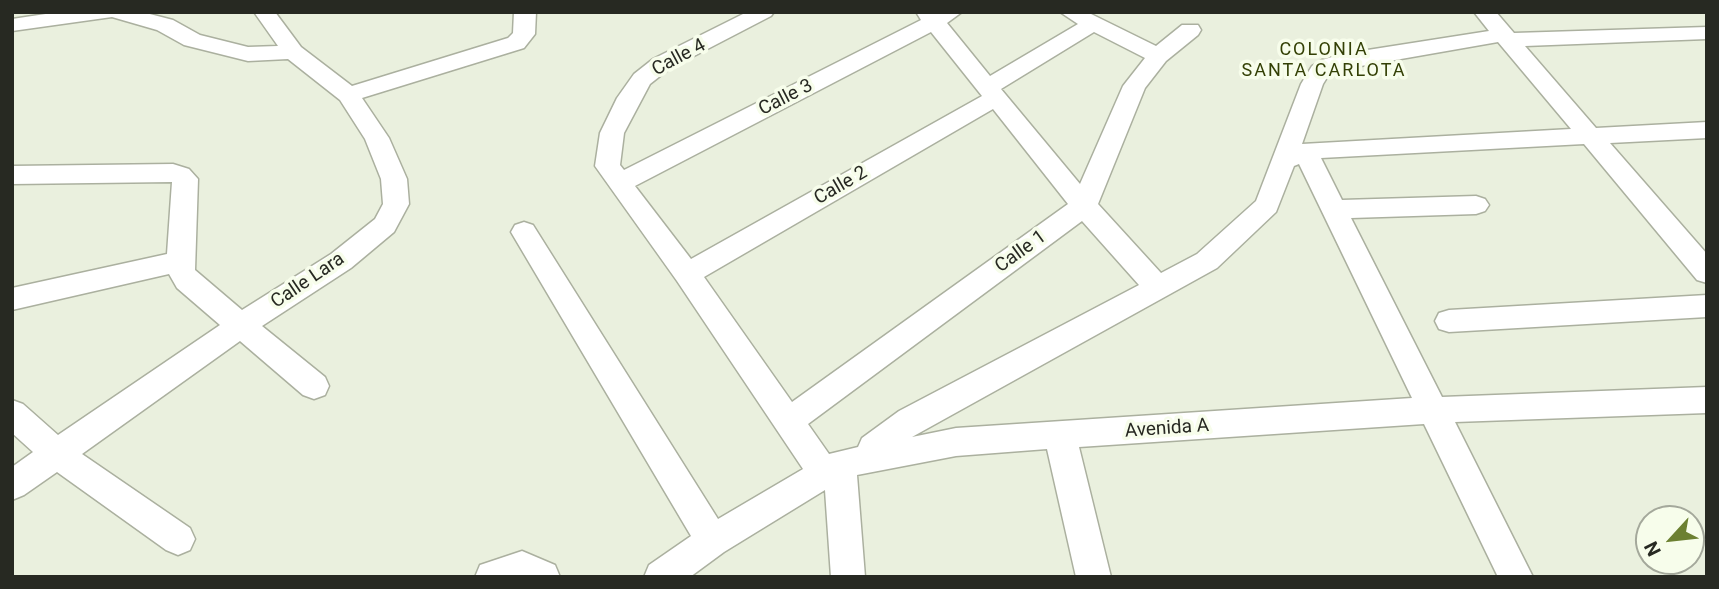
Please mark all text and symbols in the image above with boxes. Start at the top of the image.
street label: Calle 4 [648,34,710,82]
district label: COLONIA SANTA CARLOTA [1243,39,1405,82]
street label: Calle 3 [755,75,817,121]
street label: Calle 2 [810,162,872,210]
street label: Calle 1 [991,226,1051,278]
street label: Calle Lara [267,248,349,314]
street label: Avenida A [1124,415,1210,443]
north arrow [1635,505,1705,575]
text: N [1639,538,1666,560]

